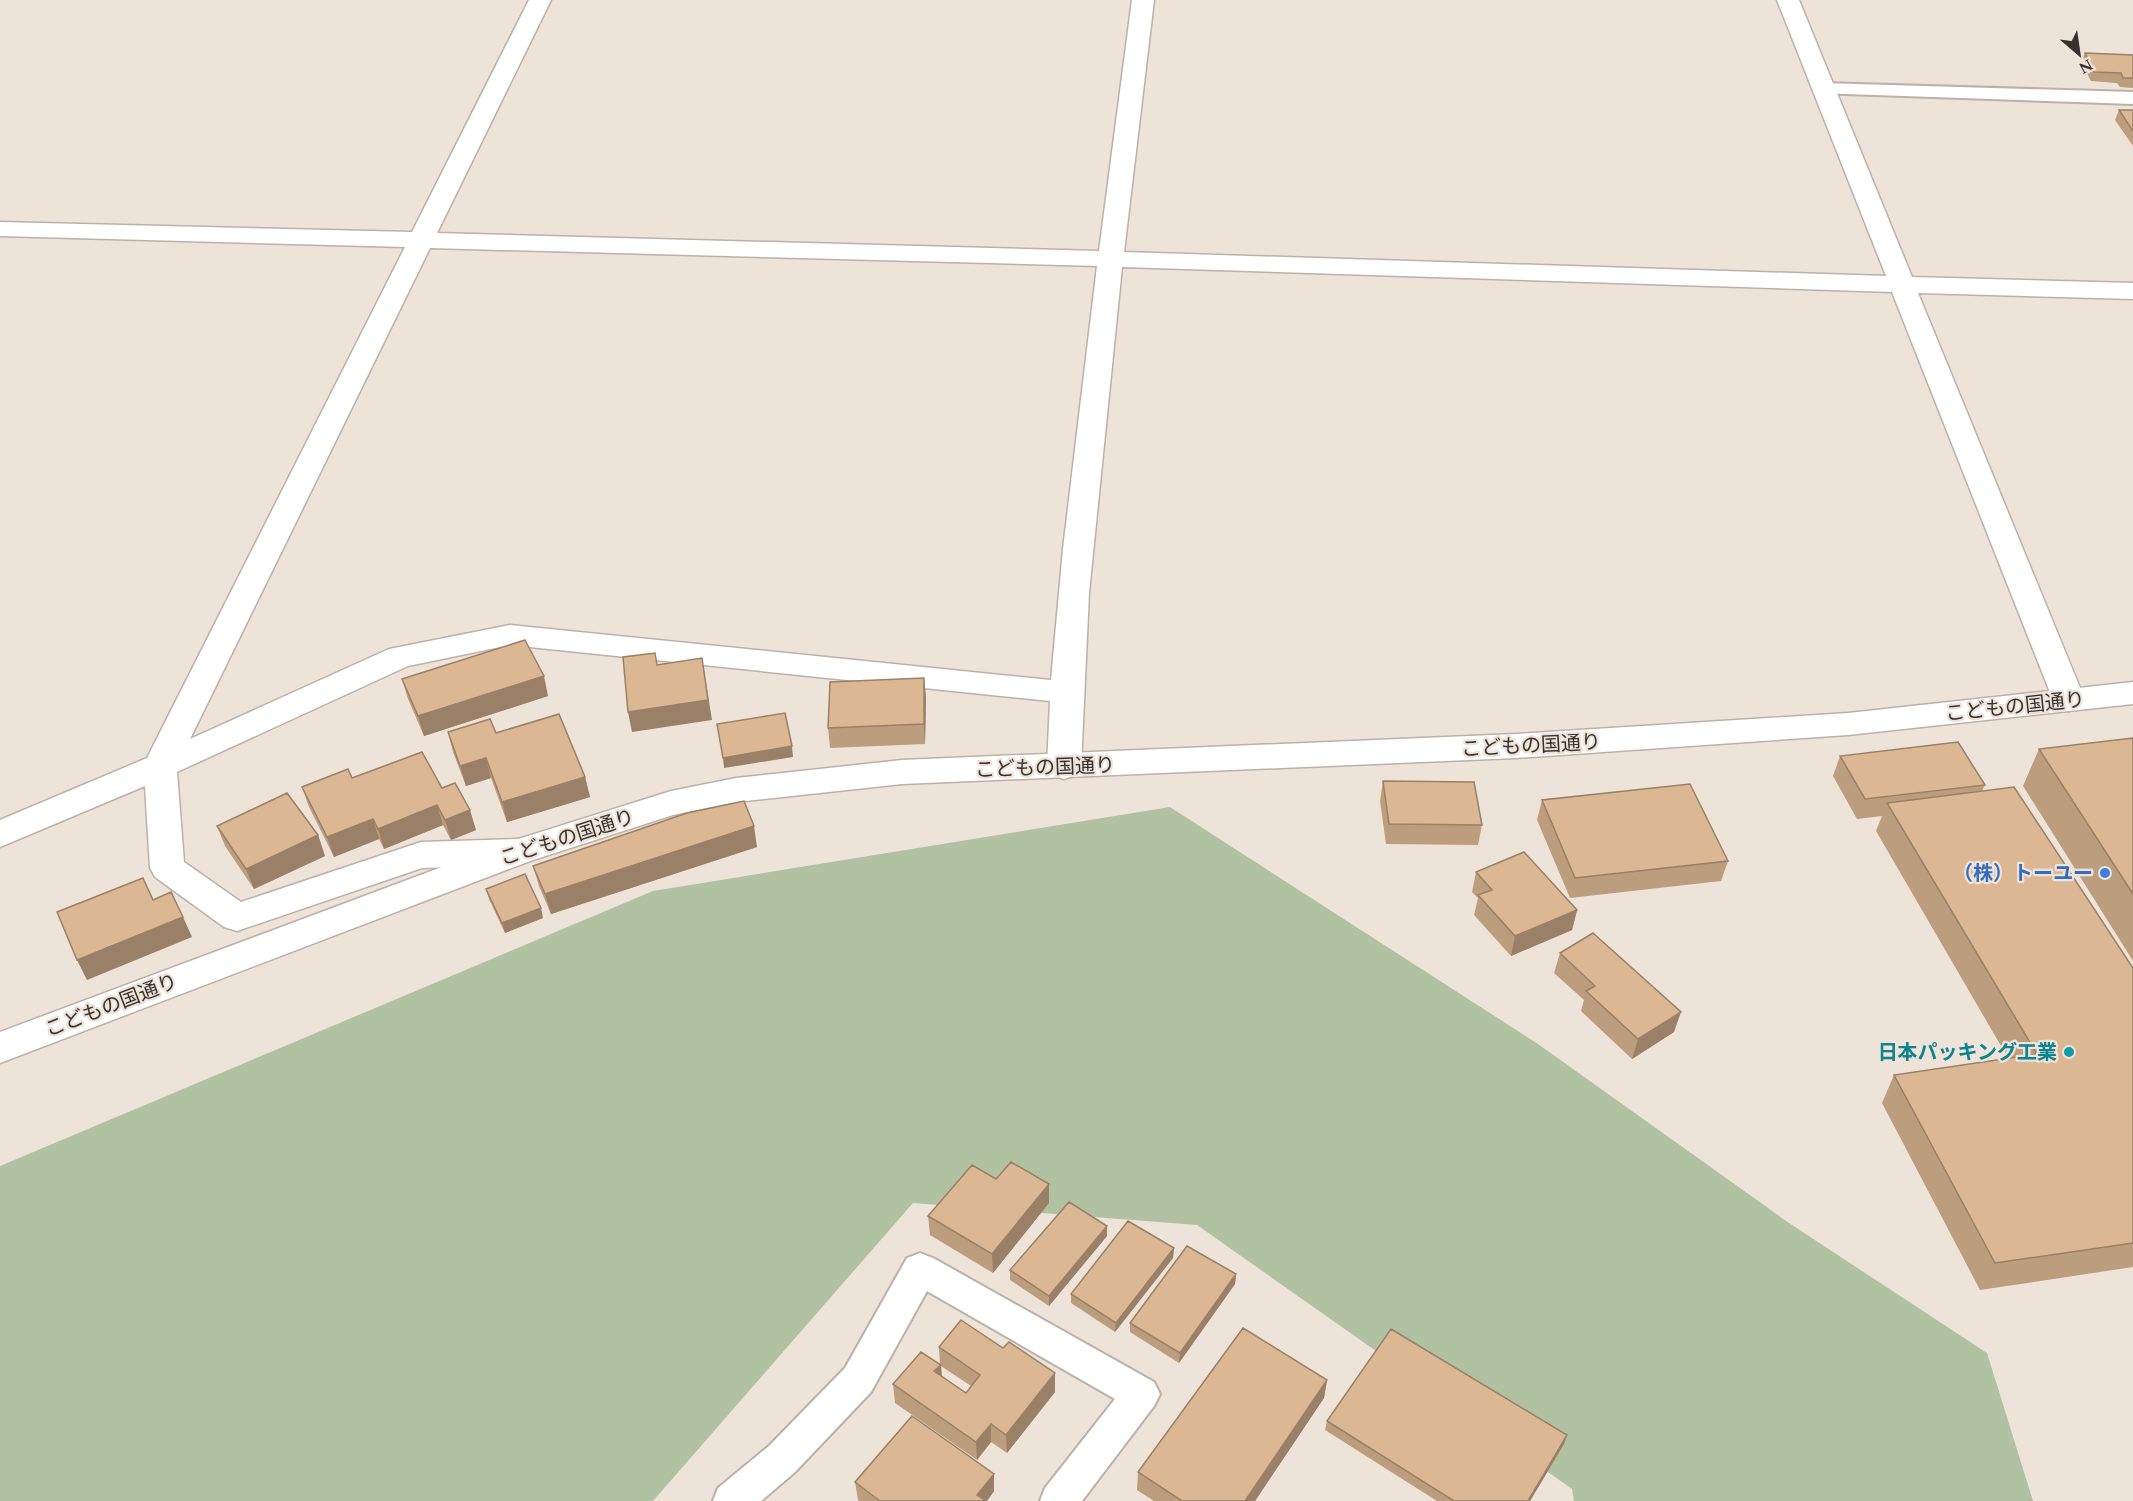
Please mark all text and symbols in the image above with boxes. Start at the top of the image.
north arrow [2049,24,2109,84]
text: N [2074,53,2097,80]
street label: こどもの国通り [1944,685,2086,729]
street label: こどもの国通り [1460,727,1602,765]
street label: こどもの国通り [975,751,1116,785]
street label: こどもの国通り [496,802,639,874]
place label: （株）トーユー [1953,859,2093,889]
marker: （株）トーユー [2098,866,2112,880]
street label: こどもの国通り [41,967,182,1045]
place label: 日本パッキング工業 [1878,1038,2057,1068]
marker: 日本パッキング工業 [2062,1045,2076,1059]

